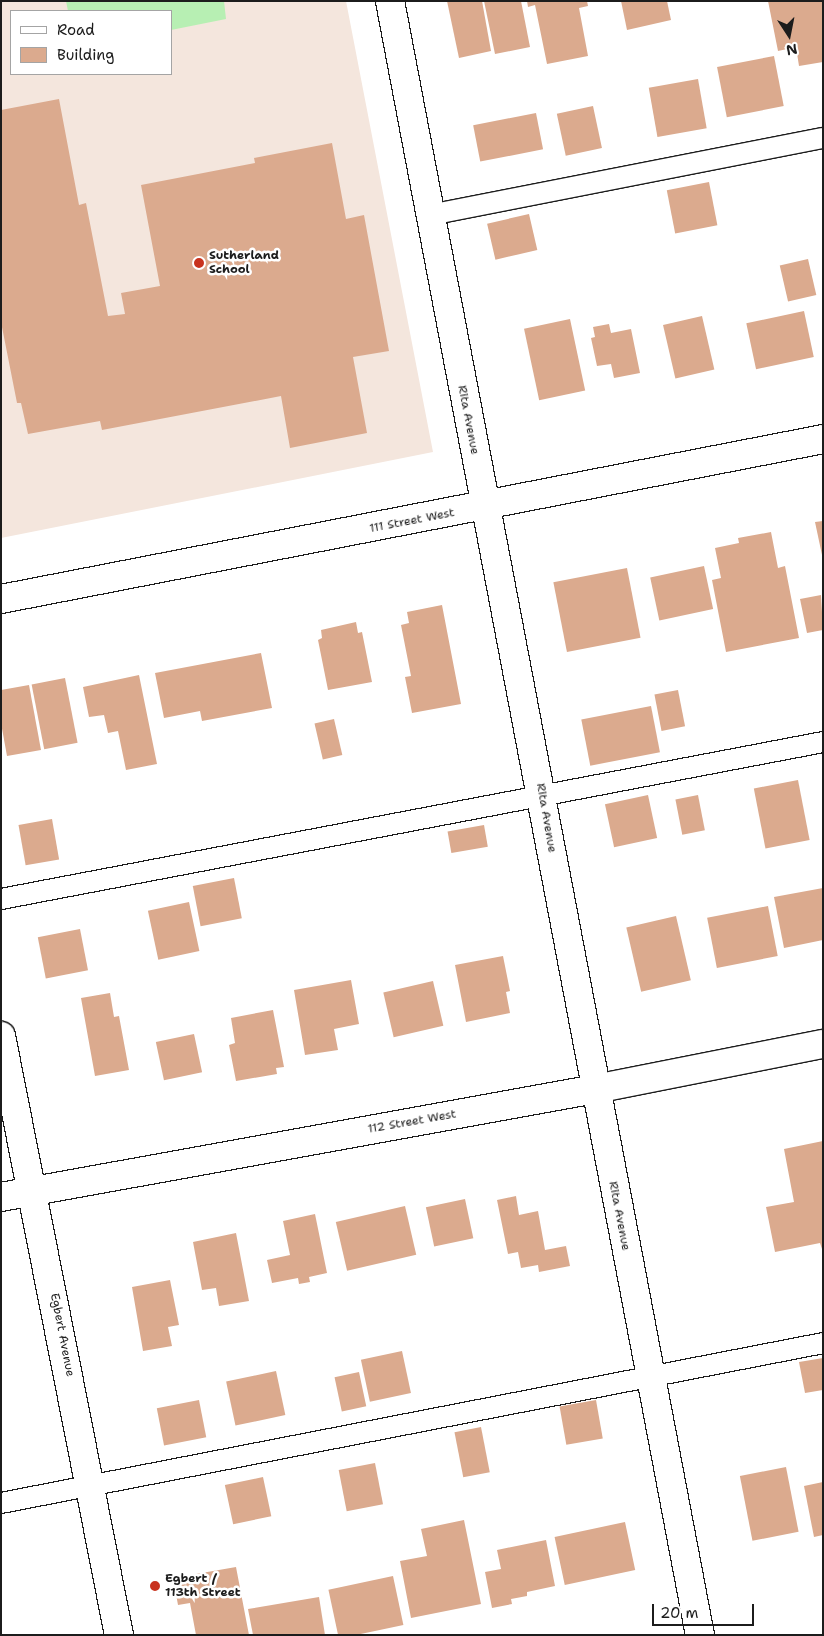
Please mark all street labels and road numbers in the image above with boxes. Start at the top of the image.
street label: Rita Avenue [454,384,482,456]
street label: 111 Street West [368,506,456,536]
street label: Rita Avenue [533,782,559,854]
street label: 112 Street West [367,1107,457,1137]
street label: Rita Avenue [605,1180,633,1252]
street label: Egbert Avenue [47,1292,77,1378]

